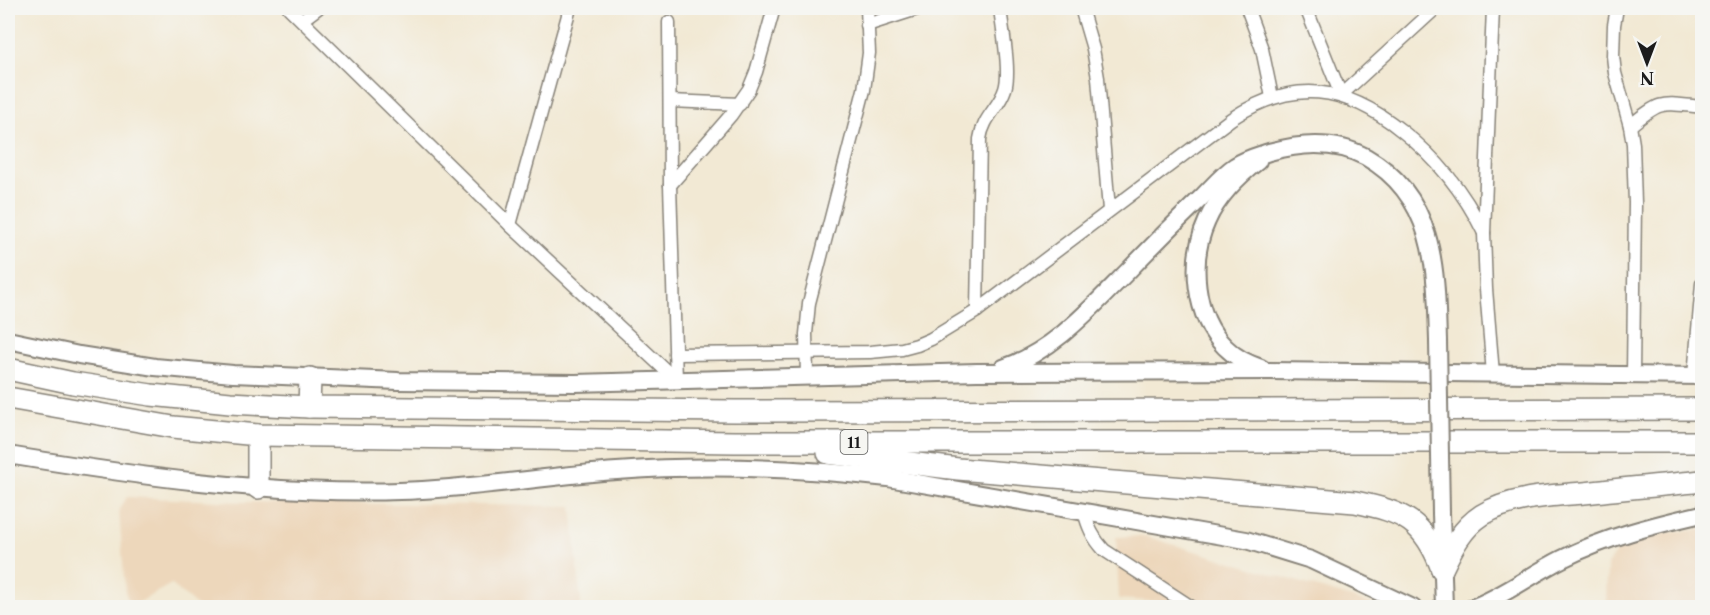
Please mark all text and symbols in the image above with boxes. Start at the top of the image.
north arrow [1617,33,1677,93]
text: N [1640,68,1654,88]
road number: 11 [840,430,868,454]

